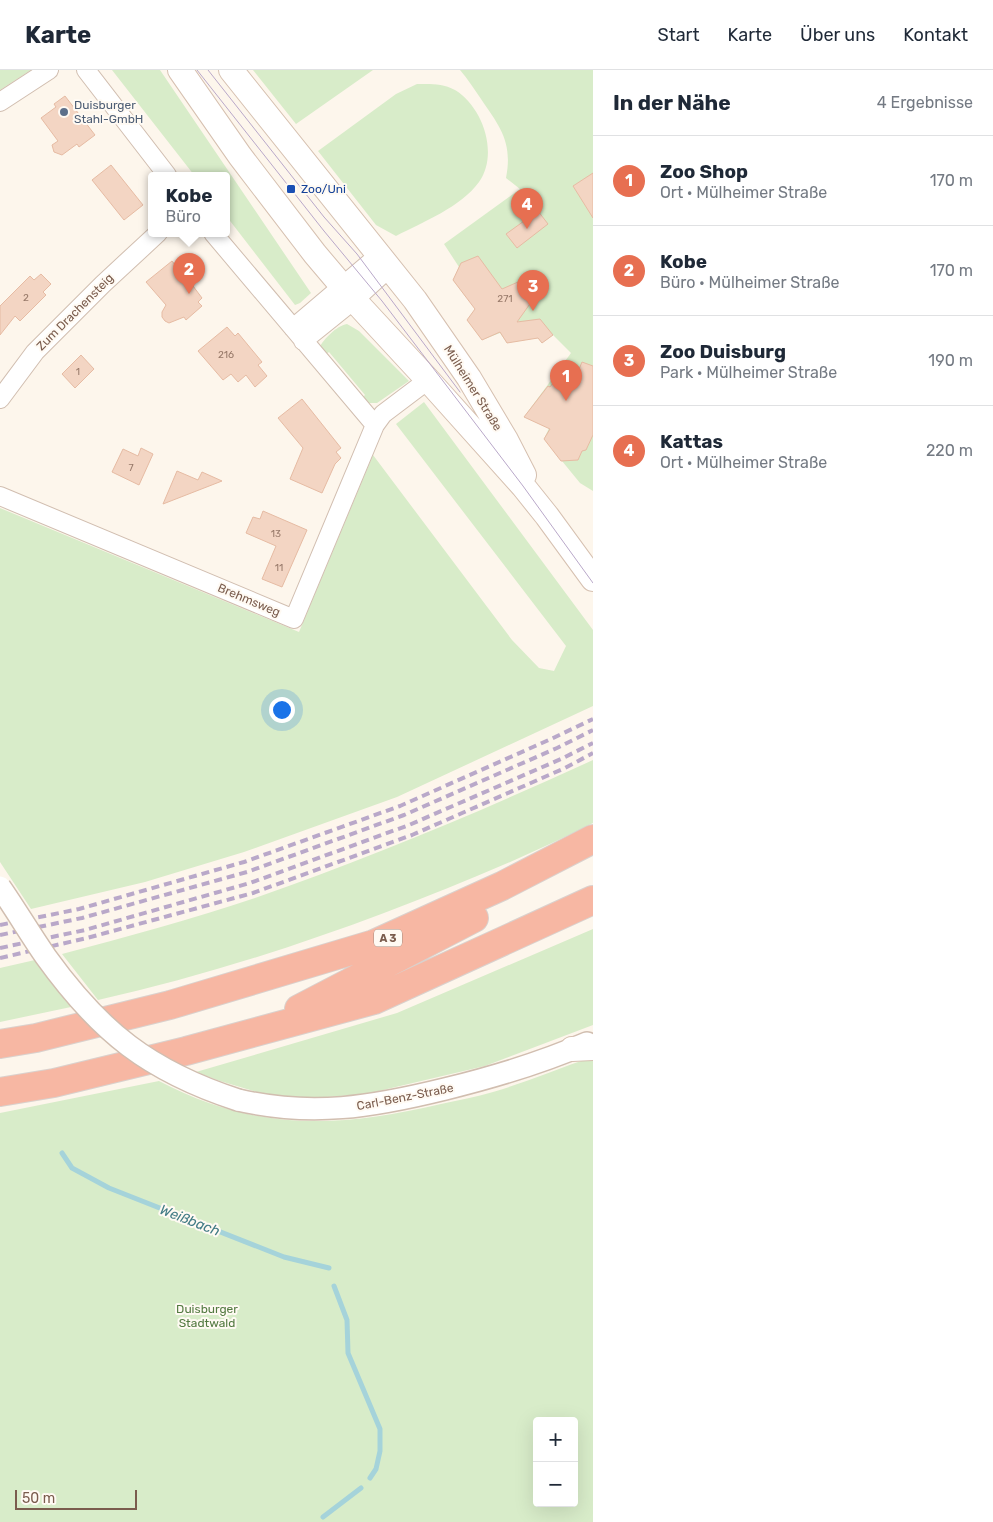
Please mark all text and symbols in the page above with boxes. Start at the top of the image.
text: Karte [25,21,91,49]
text: Start [657,24,700,46]
text: Karte [728,24,772,46]
text: Über uns [800,24,875,46]
text: Kontakt [903,24,968,46]
text: In der Nähe [613,90,731,115]
text: 4 Ergebnisse [877,93,973,112]
place label: Duisburger Stahl-GmbH [74,98,143,126]
marker: Duisburger Stahl-GmbH [58,106,70,118]
text: Zoo Shop [660,160,748,183]
text: 1 [625,171,633,190]
text: 170 m [930,171,973,190]
popup [148,172,230,237]
place label: Zoo/Uni [301,182,346,196]
marker: Zoo/Uni [285,183,297,195]
text: Ort · Mülheimer Straße [660,183,827,202]
text: Kobe [166,184,212,207]
pin: 4 [511,188,543,229]
text: Büro [166,207,201,226]
text: Kobe [660,250,707,273]
pin: 2 [173,253,205,294]
text: 2 [624,261,634,280]
text: 170 m [930,261,973,280]
pin: 3 [517,270,549,311]
street label: Zum Drachensteig [34,271,116,353]
text: Büro · Mülheimer Straße [660,273,840,292]
house number: 2 [23,292,29,304]
house number: 271 [497,293,513,305]
text: Zoo Duisburg [660,340,786,363]
street label: Mülheimer Straße [441,343,505,434]
house number: 216 [218,349,234,361]
text: 3 [624,351,634,370]
text: 190 m [928,351,973,370]
pin: 1 [550,360,582,401]
text: Park · Mülheimer Straße [660,363,837,382]
house number: 1 [76,366,80,378]
text: Kattas [660,430,723,453]
text: 4 [624,441,634,460]
text: 220 m [926,441,973,460]
text: Ort · Mülheimer Straße [660,453,827,472]
house number: 7 [128,462,134,474]
house number: 13 [271,528,281,540]
house number: 11 [275,562,283,574]
street label: Brehmsweg [216,581,282,619]
your location [269,697,295,723]
road number: A 3 [374,930,402,946]
street label: Carl-Benz-Straße [355,1081,455,1113]
water label: Weißbach [157,1201,222,1240]
park label: Duisburger Stadtwald [176,1302,238,1330]
map controls [533,1417,578,1507]
button: + [533,1417,578,1462]
button: − [533,1462,578,1507]
scale bar [15,1487,138,1510]
text: 50 m [22,1490,55,1507]

